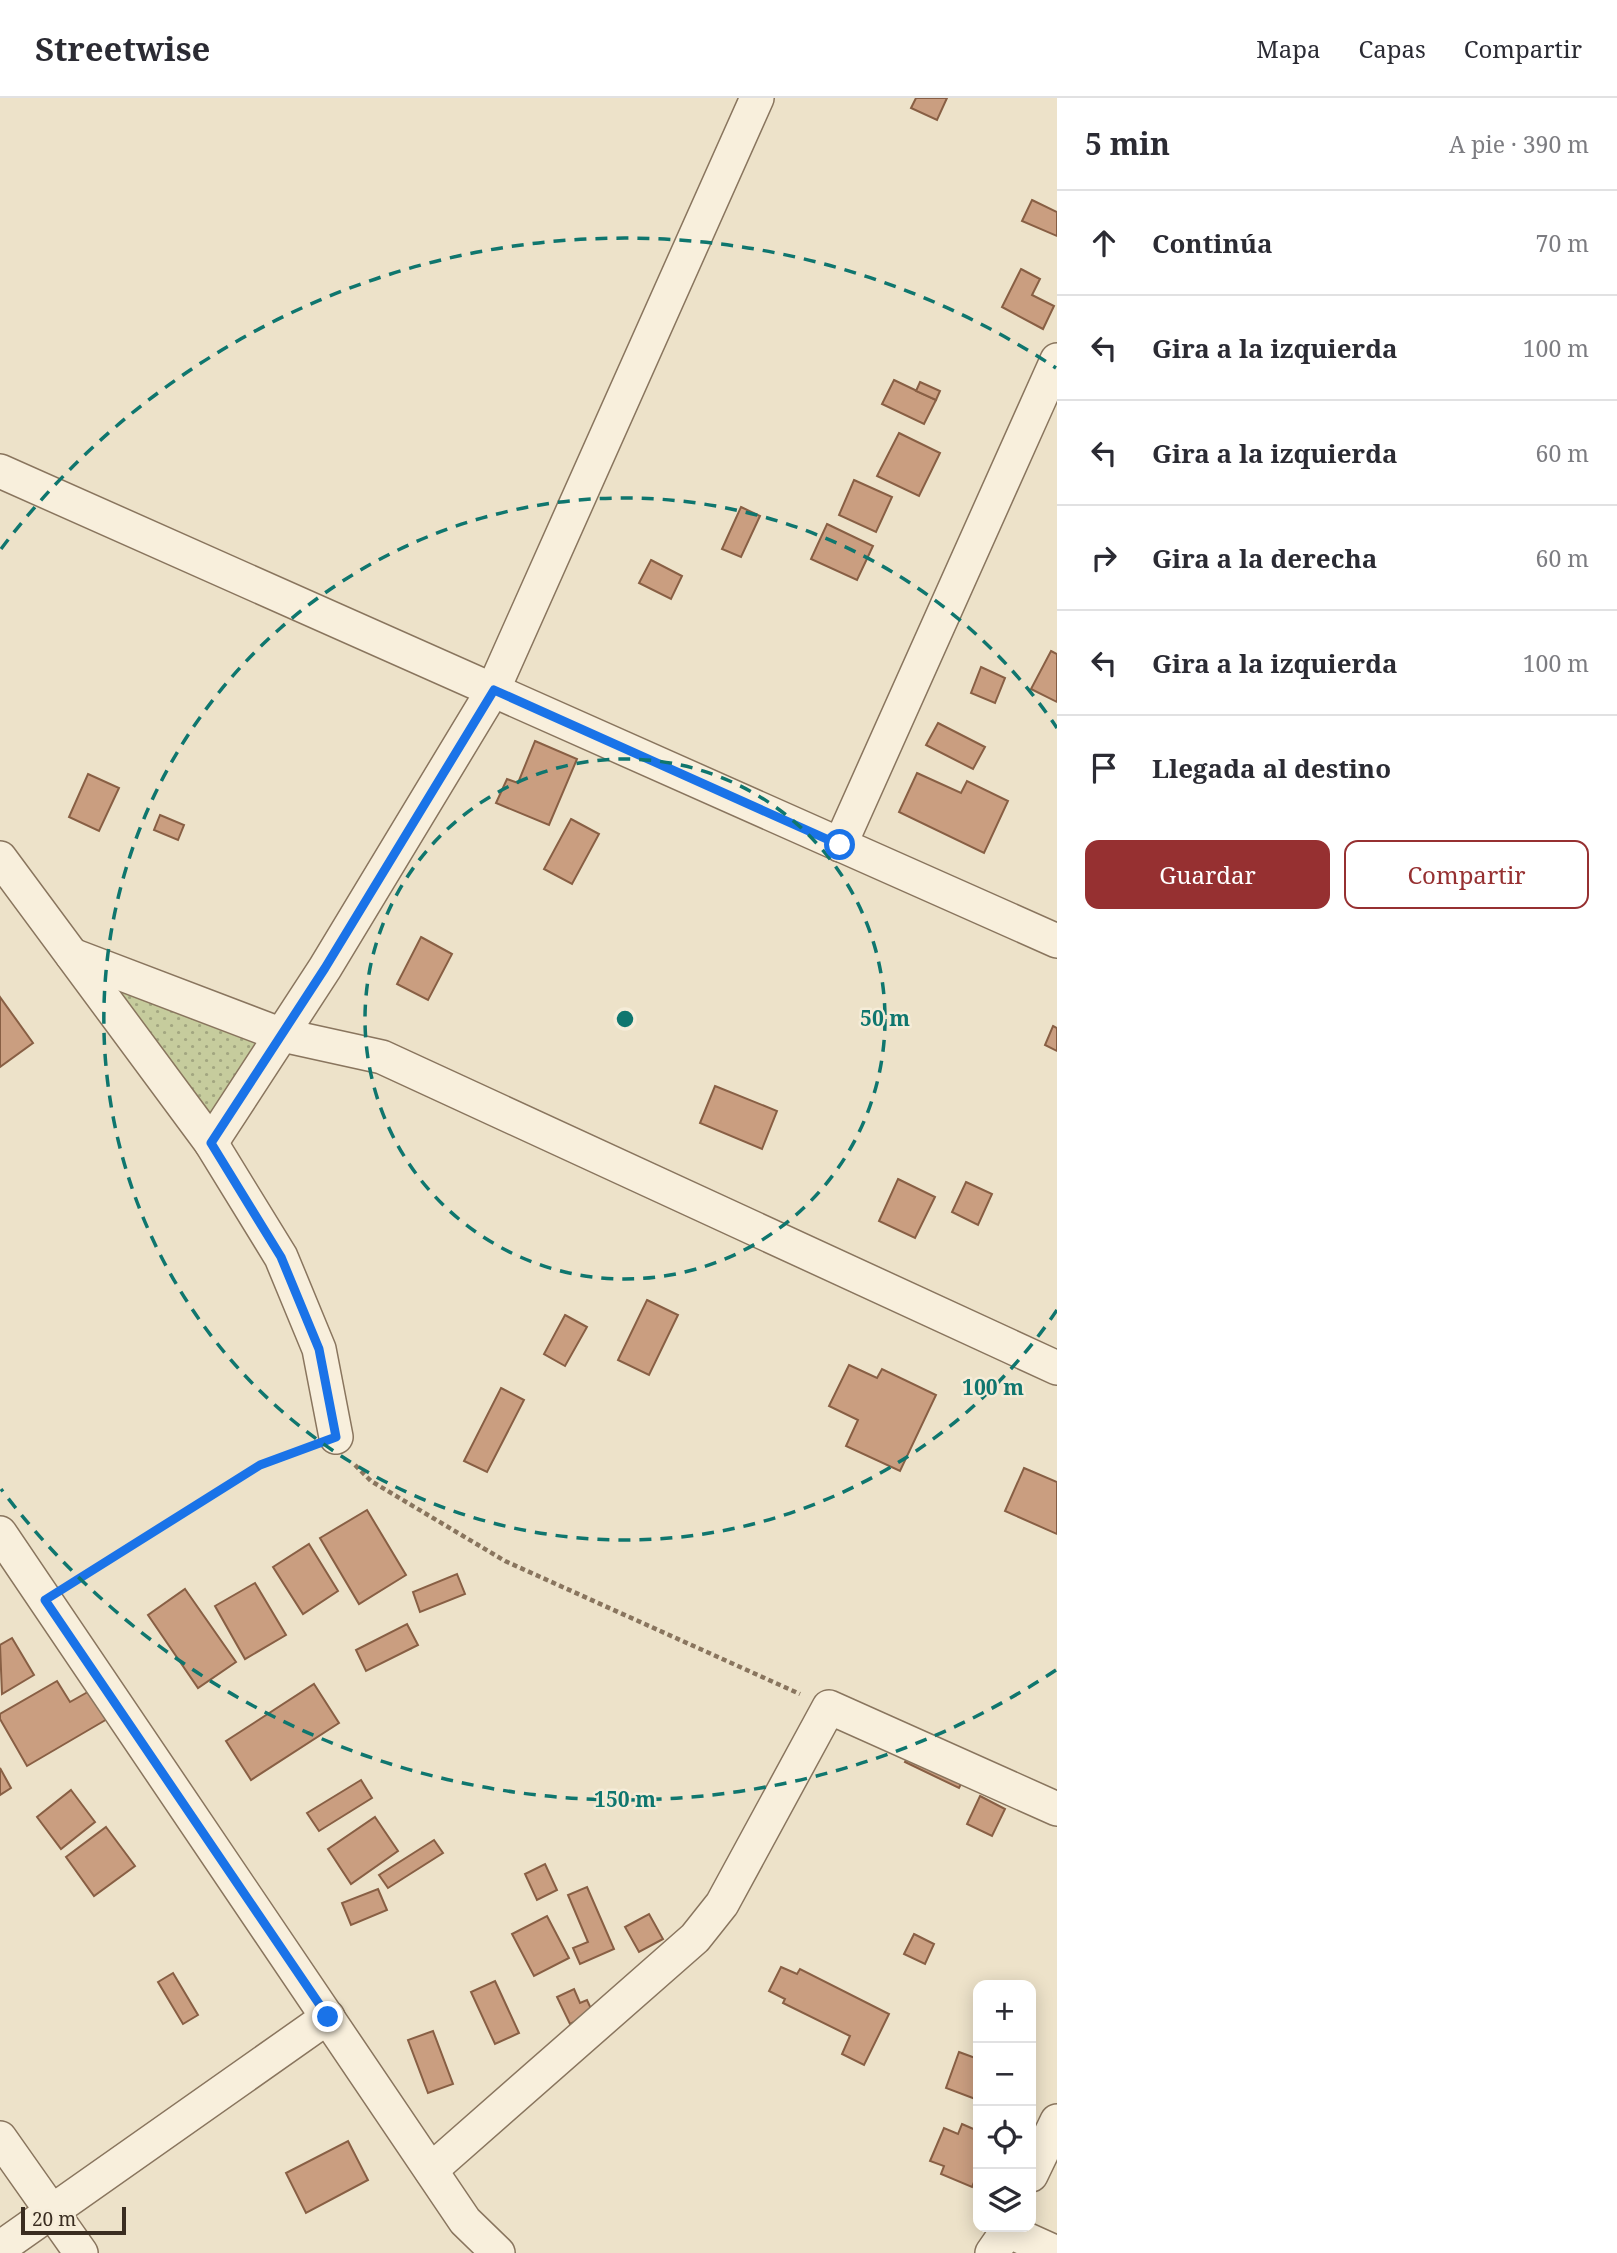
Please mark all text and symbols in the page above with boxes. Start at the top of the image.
text: Streetwise [35,26,210,71]
text: Mapa [1256,32,1320,65]
text: Capas [1358,32,1426,65]
text: Compartir [1464,32,1582,65]
text: 5 min [1085,123,1170,164]
text: A pie · 390 m [1449,128,1589,160]
icon: ahead [1085,224,1123,262]
text: Continúa [1152,225,1273,261]
text: 70 m [1536,227,1589,259]
icon: left [1085,329,1123,367]
text: Gira a la izquierda [1152,330,1398,366]
text: 100 m [1523,332,1589,364]
icon: left [1085,434,1123,472]
text: Gira a la izquierda [1152,435,1398,471]
text: 60 m [1536,437,1589,469]
icon: right [1085,539,1123,577]
text: Gira a la derecha [1152,540,1377,576]
text: 60 m [1536,542,1589,574]
icon: left [1085,644,1123,682]
text: Gira a la izquierda [1152,645,1398,681]
text: 100 m [1523,647,1589,679]
icon: arrive [1085,749,1123,787]
text: Llegada al destino [1152,750,1391,786]
route start [824,829,855,860]
button: Guardar [1085,840,1330,909]
button: Compartir [1344,840,1589,909]
text: 50 m [860,1004,910,1032]
centre of rings [613,1007,637,1031]
text: 100 m [962,1373,1024,1401]
text: 150 m [594,1785,656,1813]
map controls [973,1980,1036,2232]
button: + [973,1980,1036,2043]
route end [312,2001,343,2032]
button: − [973,2043,1036,2106]
button: locate [973,2106,1036,2169]
button: layers [973,2169,1036,2232]
scale bar [21,2204,126,2236]
text: 20 m [32,2206,76,2232]

